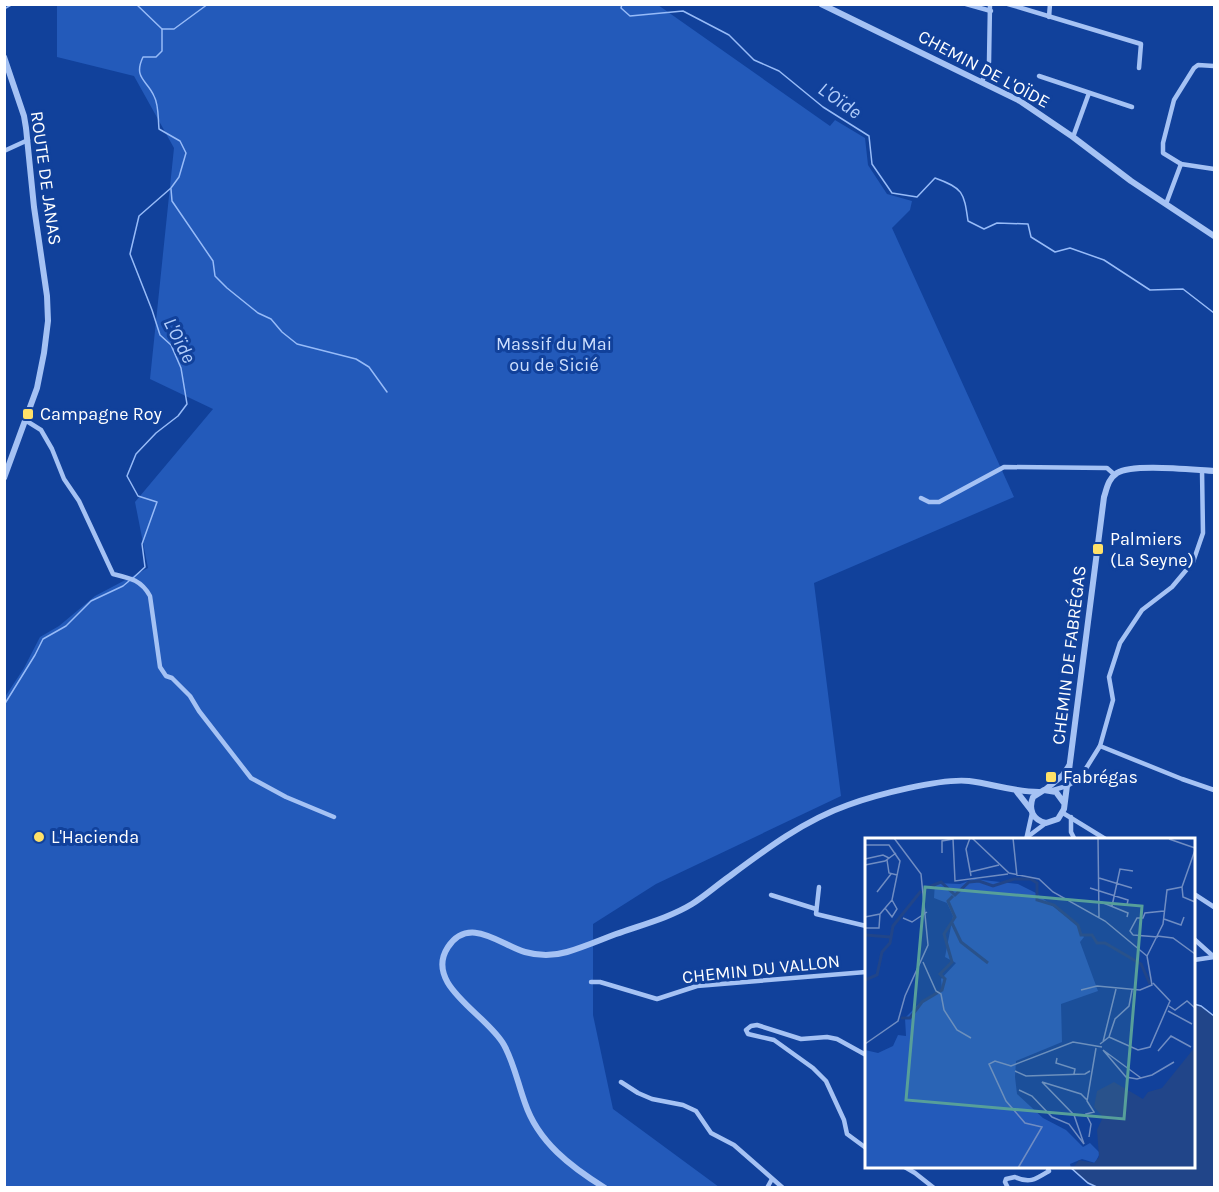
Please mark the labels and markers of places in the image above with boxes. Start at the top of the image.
place label: Campagne Roy [40,403,163,425]
marker: Campagne Roy [21,407,35,421]
place label: Palmiers (La Seyne) [1110,528,1194,571]
marker: Palmiers (La Seyne) [1091,542,1105,556]
place label: Fabrégas [1063,766,1138,788]
marker: Fabrégas [1044,770,1058,784]
place label: L'Hacienda [51,826,139,848]
marker: L'Hacienda [32,830,46,844]

